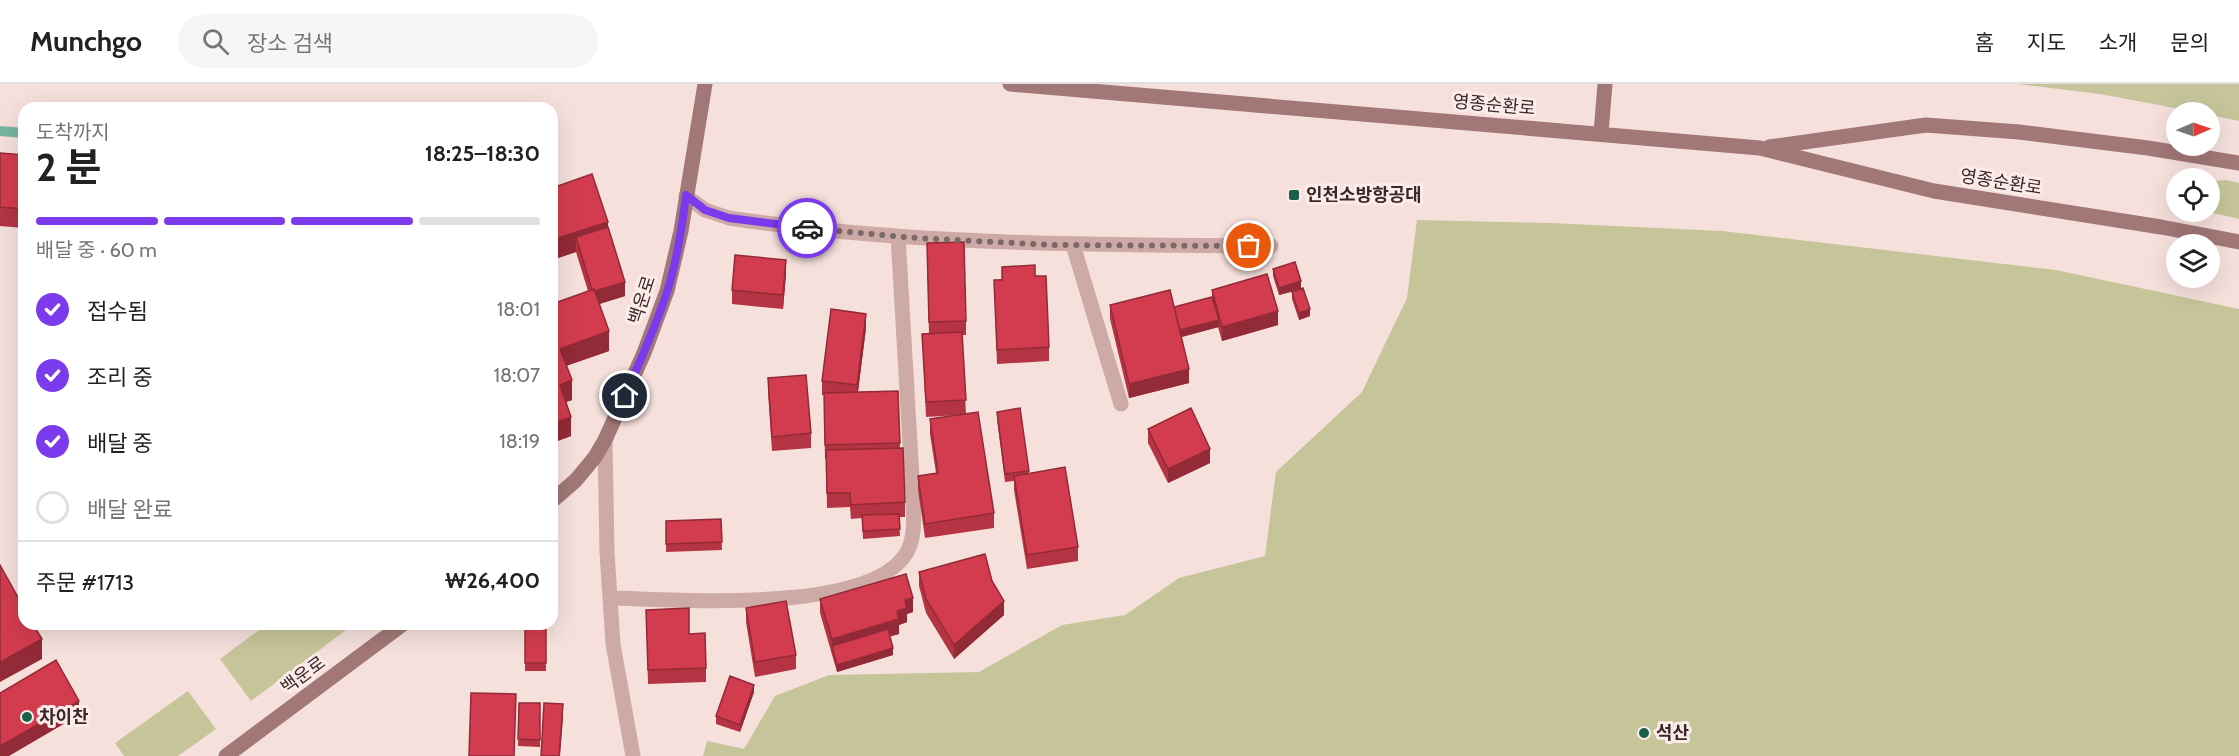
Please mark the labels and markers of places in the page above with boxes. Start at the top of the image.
place label: 인천소방항공대 [1306,184,1422,206]
marker: 인천소방항공대 [1287,188,1301,202]
pin [1223,220,1274,271]
pin [599,370,650,421]
place label: 차이찬 [39,706,89,728]
marker: 차이찬 [20,710,34,724]
place label: 석산 [1656,722,1690,744]
marker: 석산 [1637,726,1651,740]

